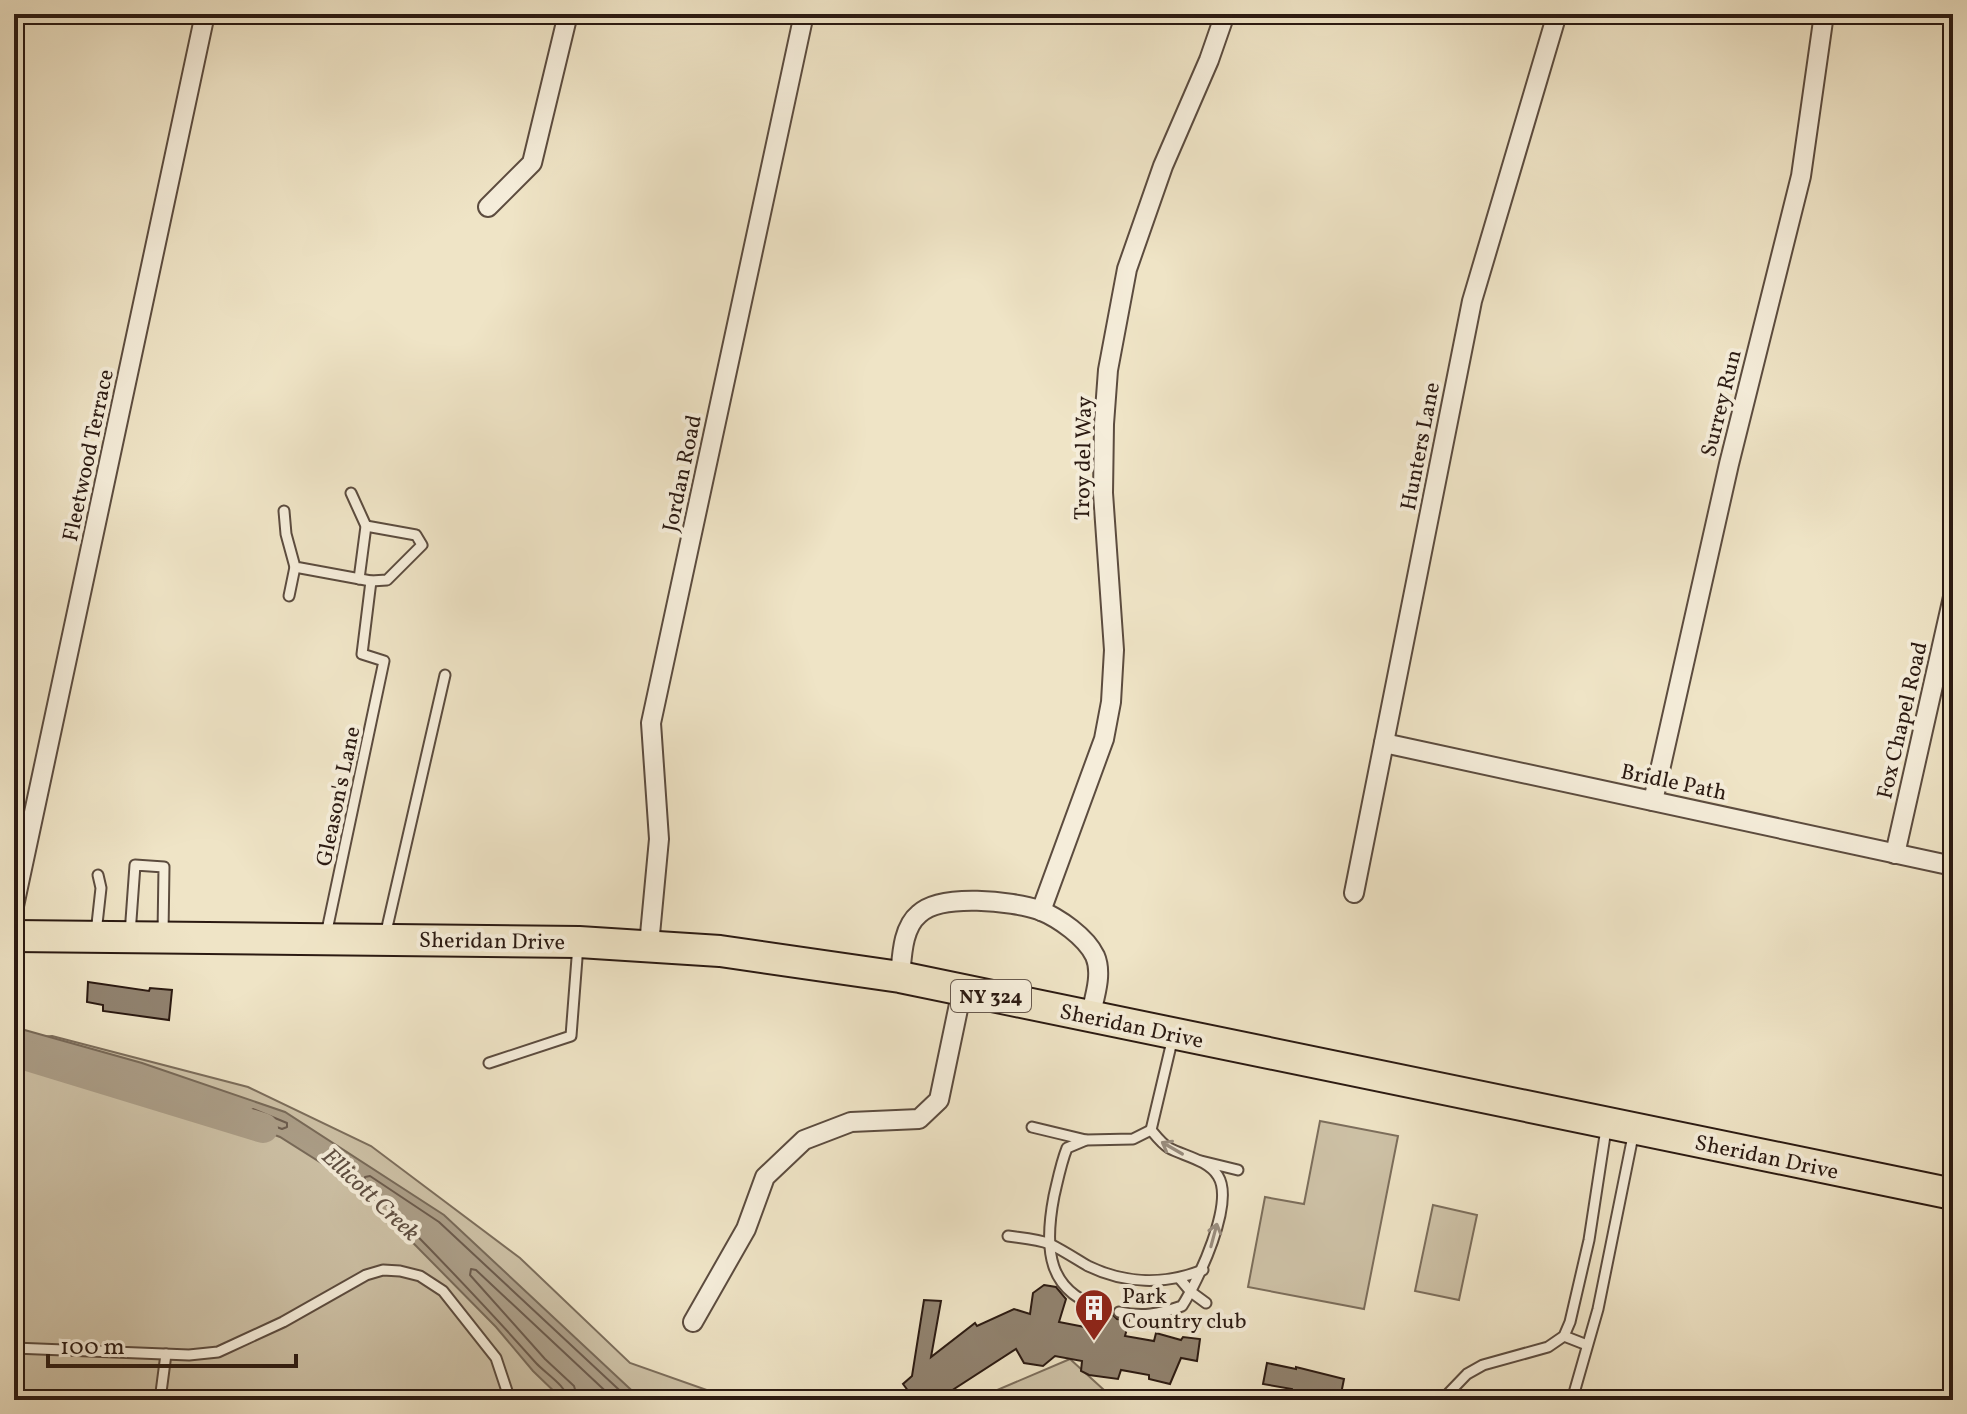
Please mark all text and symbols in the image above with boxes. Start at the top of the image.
street label: Surrey Run [1694,347,1751,460]
street label: Fleetwood Terrace [56,367,123,544]
street label: Hunters Lane [1394,380,1449,513]
street label: Troy del Way [1068,396,1101,520]
street label: Jordan Road [656,412,711,535]
street label: Fox Chapel Road [1870,639,1937,802]
street label: Gleason's Lane [309,724,369,869]
street label: Bridle Path [1618,757,1729,810]
street label: Sheridan Drive [419,926,565,959]
road number: NY 324 [951,980,1031,1012]
street label: Sheridan Drive [1057,997,1206,1058]
street label: Sheridan Drive [1692,1128,1841,1189]
one-way arrow [1161,1139,1184,1155]
water label: Ellicott Creek [313,1141,426,1250]
one-way arrow [1207,1223,1222,1248]
place label: Park Country club [1122,1282,1247,1338]
building icon: Park Country club [1073,1287,1115,1342]
scale bar [48,1318,296,1368]
text: 100 m [60,1331,125,1365]

